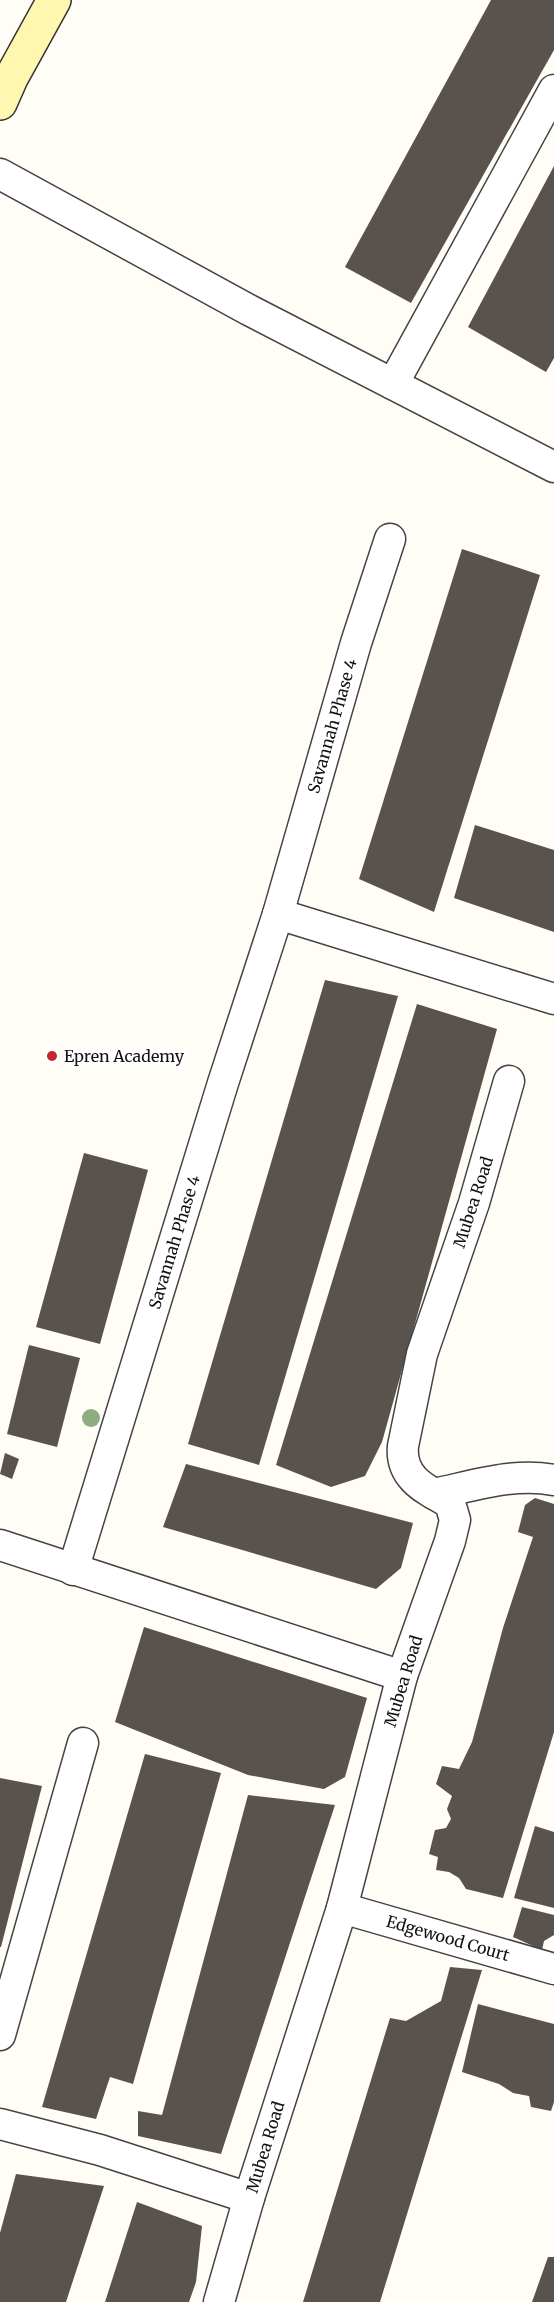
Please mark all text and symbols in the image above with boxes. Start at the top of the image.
street label: Savannah Phase 4 [303,656,361,796]
place label: Epren Academy [64,1046,185,1066]
marker: Epren Academy [45,1049,59,1063]
street label: Mubea Road [449,1154,497,1250]
street label: Savannah Phase 4 [144,1172,204,1311]
street label: Mubea Road [380,1632,427,1729]
street label: Edgewood Court [384,1911,513,1965]
street label: Mubea Road [242,2098,289,2195]

